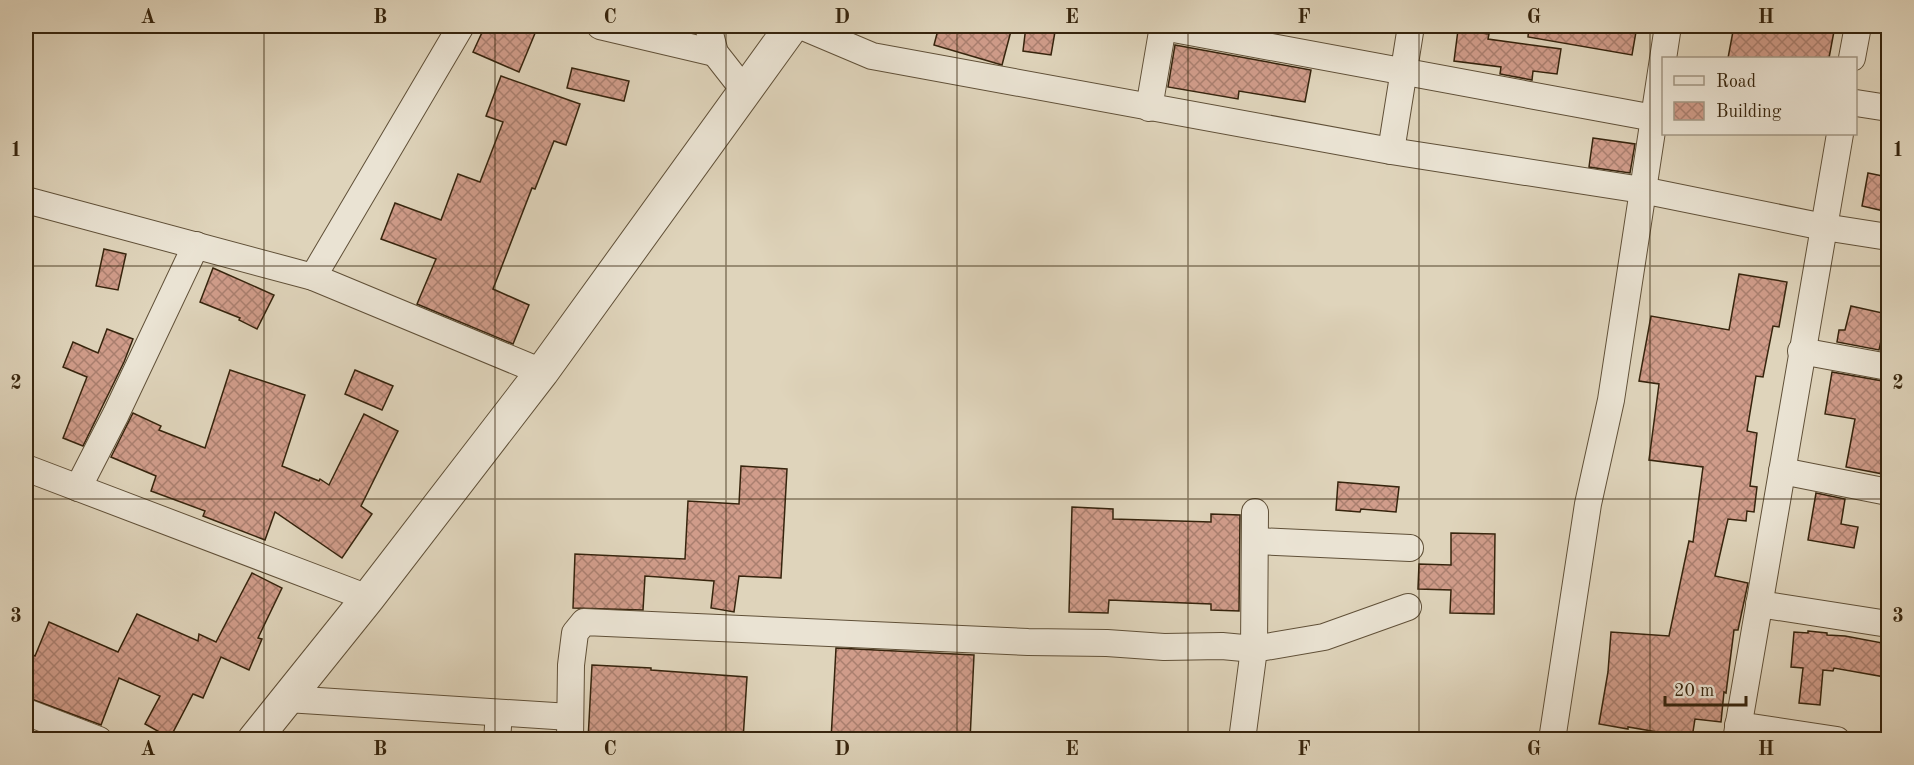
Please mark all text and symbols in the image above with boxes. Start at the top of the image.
text: A [140,8,156,28]
text: B [373,8,387,28]
text: C [603,8,617,28]
text: D [834,8,850,28]
text: E [1065,8,1079,28]
text: F [1297,8,1311,28]
text: G [1527,8,1541,28]
text: H [1758,8,1774,28]
legend [1662,57,1857,135]
text: Road [1716,73,1756,91]
text: Building [1716,103,1782,121]
text: 1 [10,141,22,161]
text: 1 [1892,141,1904,161]
text: 2 [10,374,22,394]
text: 2 [1892,374,1904,394]
text: 3 [10,607,22,627]
text: 3 [1892,607,1904,627]
scale bar [1665,669,1746,707]
text: 20 m [1674,682,1714,700]
text: A [140,740,156,760]
text: B [373,740,387,760]
text: C [603,740,617,760]
text: D [834,740,850,760]
text: E [1065,740,1079,760]
text: F [1297,740,1311,760]
text: G [1527,740,1541,760]
text: H [1758,740,1774,760]

